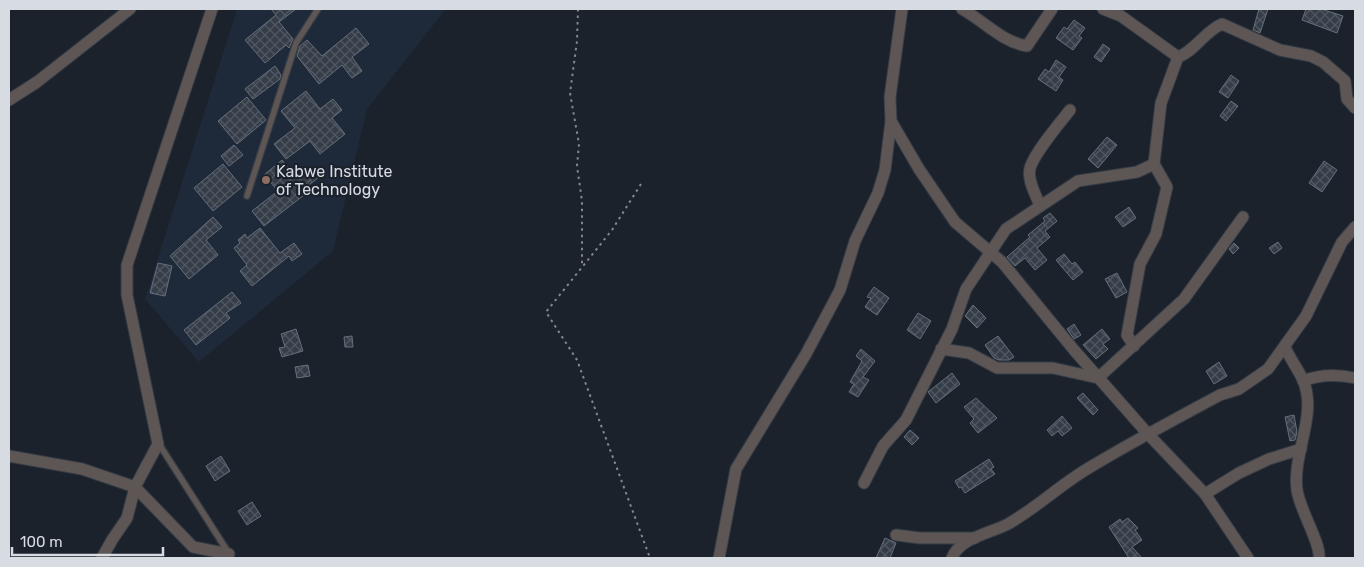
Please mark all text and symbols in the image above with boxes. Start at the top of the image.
place label: Kabwe Institute of Technology [276,162,393,199]
marker: Kabwe Institute of Technology [260,174,272,186]
scale bar [12,524,164,556]
text: 100 m [20,533,62,551]

